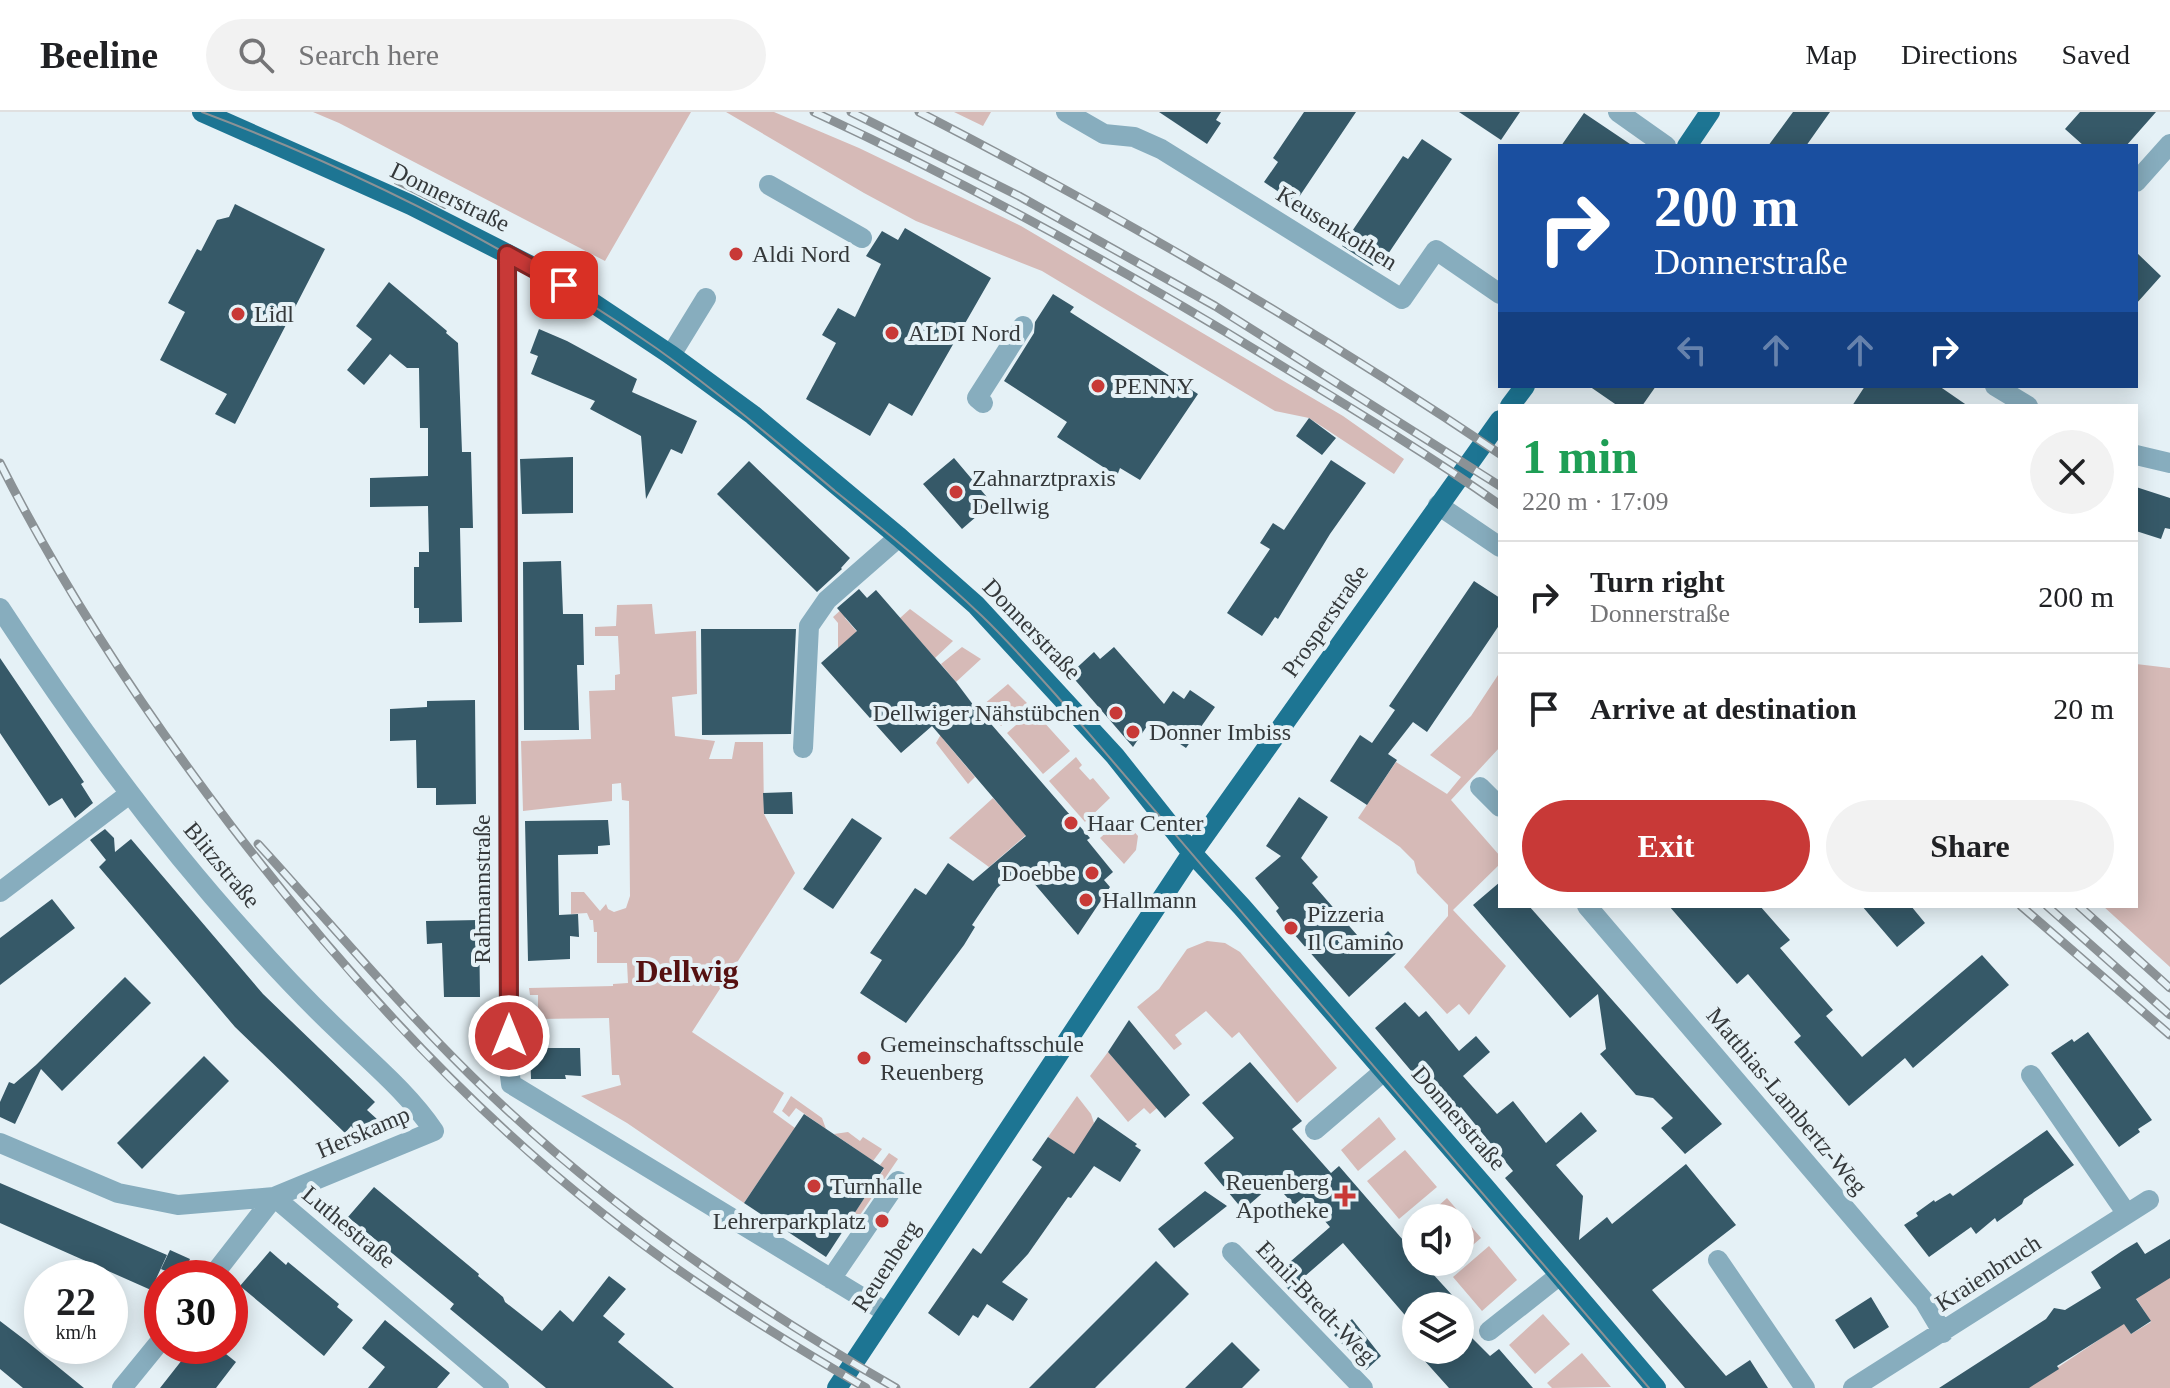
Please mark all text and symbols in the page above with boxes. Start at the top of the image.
search box [206,19,766,91]
icon: search [234,33,278,77]
text: Beeline [40,34,158,76]
text: Search here [298,38,439,71]
text: Map [1806,39,1857,70]
text: Directions [1901,39,2018,70]
text: Saved [2062,39,2130,70]
street label: Donnerstraße [386,157,514,237]
icon: right [1522,176,1626,280]
text: 200 m [1654,176,1799,238]
street label: Keusenkothen [1272,181,1402,275]
place label: Aldi Nord [752,241,850,267]
text: Donnerstraße [1654,242,1848,282]
marker: Aldi Nord [727,245,745,263]
pin [530,251,598,319]
icon: arrive [542,263,586,307]
place label: Lidl [254,301,294,327]
marker: Lidl [229,305,247,323]
place label: ALDI Nord [908,320,1021,346]
marker: ALDI Nord [883,324,901,342]
icon: left [1670,328,1714,372]
icon: ahead [1754,328,1798,372]
icon: ahead [1838,328,1882,372]
icon: right [1922,328,1966,372]
place label: PENNY [1114,373,1194,399]
marker: PENNY [1089,377,1107,395]
text: 1 min [1522,430,1638,483]
button: close [2030,430,2114,514]
place label: Zahnarztpraxis Dellwig [972,465,1116,519]
marker: Zahnarztpraxis Dellwig [947,483,965,501]
text: 220 m · 17:09 [1522,487,1669,516]
street label: Prosperstraße [1277,560,1373,682]
text: Turn right [1590,565,1725,598]
street label: Donnerstraße [978,573,1086,685]
icon: right [1522,575,1566,619]
text: 200 m [2038,580,2114,613]
text: Donnerstraße [1590,599,1730,628]
icon: arrive [1522,687,1566,731]
text: Arrive at destination [1590,692,1857,725]
text: 20 m [2053,692,2114,725]
place label: Dellwiger Nähstübchen [873,700,1100,726]
marker: Dellwiger Nähstübchen [1107,704,1125,722]
place label: Donner Imbiss [1149,719,1291,745]
marker: Donner Imbiss [1124,723,1142,741]
button: Exit [1522,800,1810,892]
button: Share [1826,800,2114,892]
place label: Haar Center [1087,810,1204,836]
street label: Rahmannstraße [469,814,495,964]
marker: Haar Center [1062,814,1080,832]
street label: Blitzstraße [179,817,265,913]
place label: Doebbe [1001,860,1076,886]
marker: Doebbe [1083,864,1101,882]
place label: Hallmann [1102,887,1197,913]
marker: Hallmann [1077,891,1095,909]
place label: Pizzeria Il Camino [1307,901,1404,955]
marker: Pizzeria Il Camino [1282,919,1300,937]
district label: Dellwig [635,953,739,989]
position arrow [467,994,551,1078]
street label: Matthias-Lambertz-Weg [1701,1003,1873,1199]
place label: Gemeinschaftsschule Reuenberg [880,1031,1084,1085]
marker: Gemeinschaftsschule Reuenberg [855,1049,873,1067]
street label: Donnerstraße [1407,1061,1511,1175]
street label: Herskamp [313,1101,413,1163]
place label: Reuenberg Apotheke [1225,1169,1329,1223]
place label: Turnhalle [830,1173,922,1199]
marker: Turnhalle [805,1177,823,1195]
street label: Luthestraße [297,1181,401,1273]
marker: Reuenberg Apotheke [1336,1187,1354,1205]
map controls [1402,1204,1474,1364]
button: sound [1402,1204,1474,1276]
place label: Lehrerparkplatz [713,1208,866,1234]
marker: Lehrerparkplatz [873,1212,891,1230]
street label: Reuenberg [847,1216,925,1316]
street label: Kraienbruch [1931,1229,2045,1317]
street label: Emil-Bredt-Weg [1251,1236,1381,1368]
speed limit sign: 30 [144,1260,248,1364]
text: 22 [56,1279,96,1324]
button: layers [1402,1292,1474,1364]
text: km/h [55,1321,97,1343]

